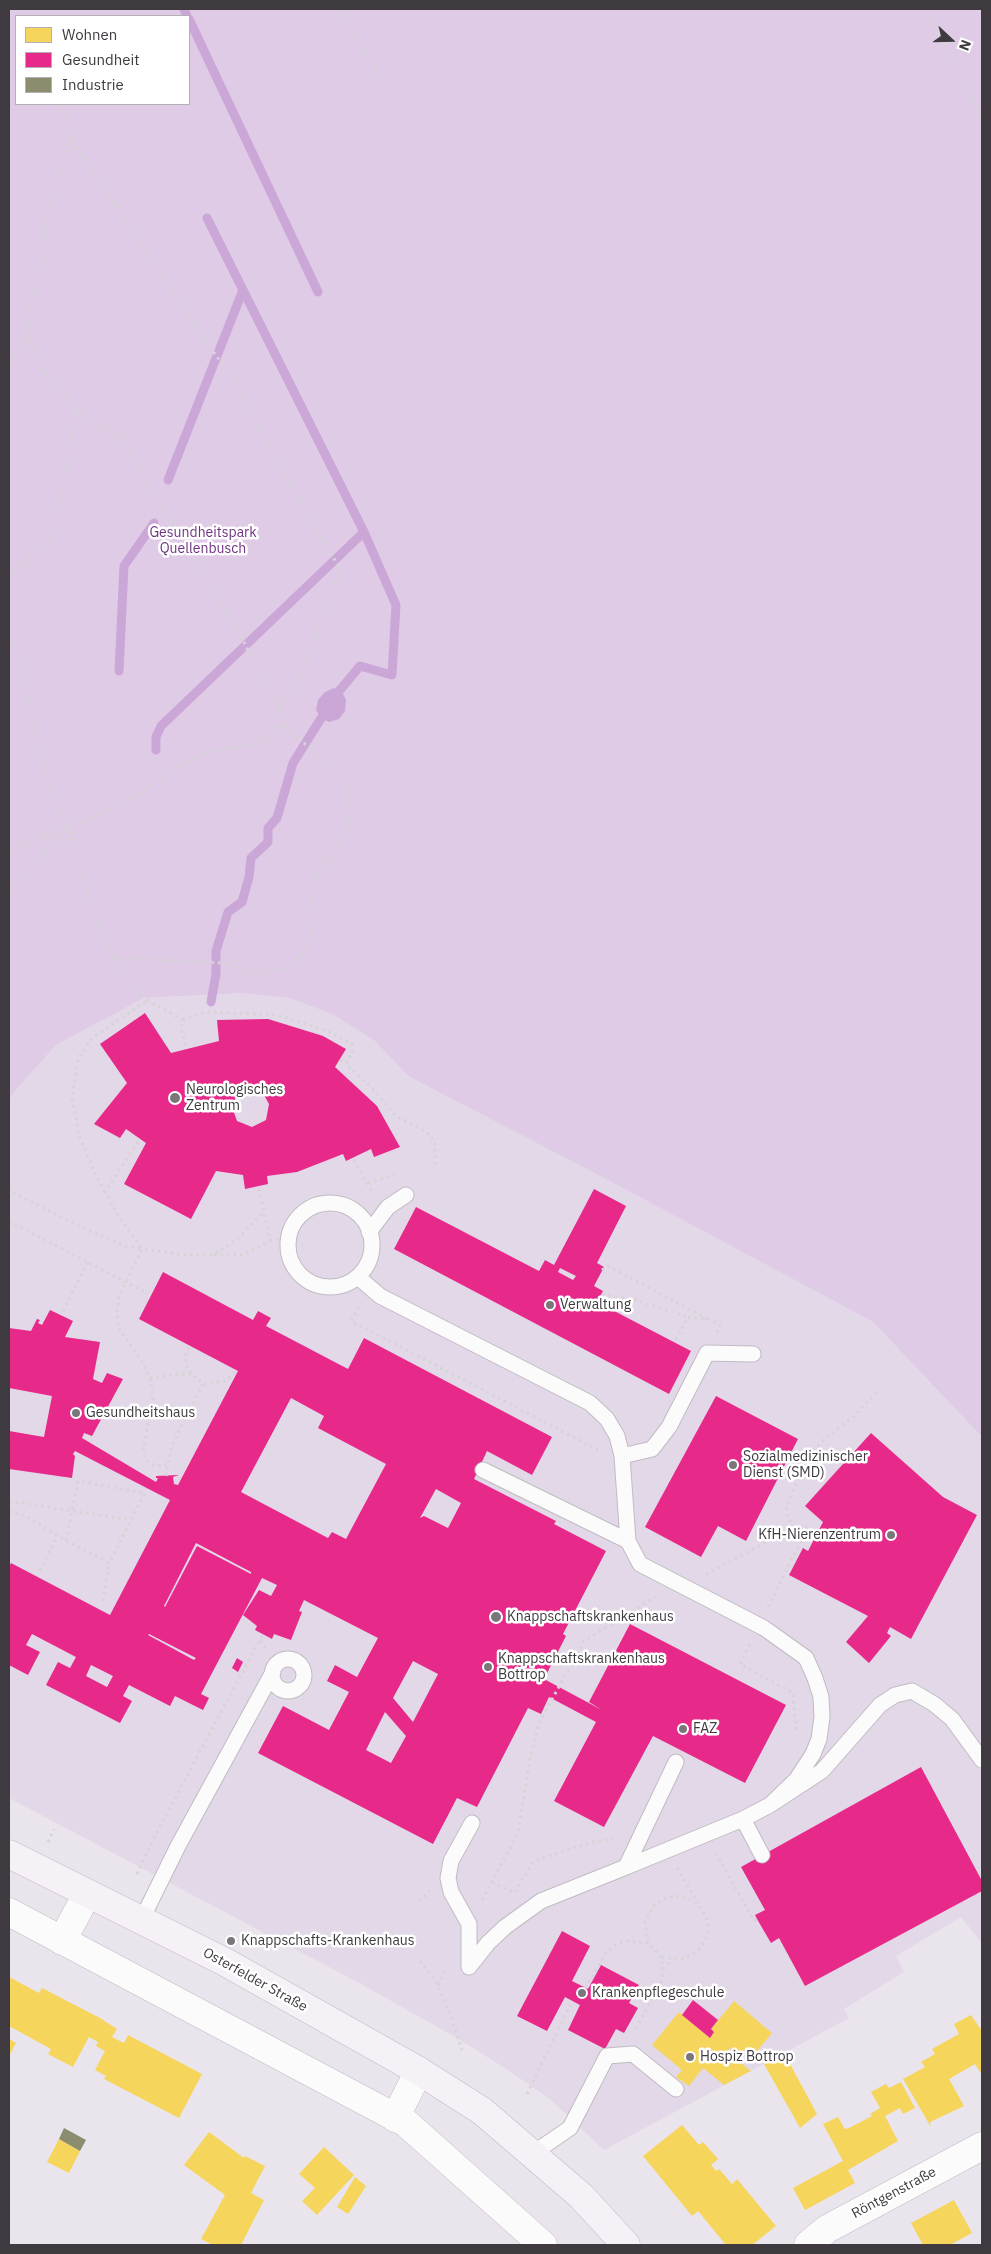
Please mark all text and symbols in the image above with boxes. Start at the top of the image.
legend [15,15,190,105]
north arrow [926,15,976,65]
text: Wohnen [62,25,117,44]
text: N [955,37,975,53]
text: Gesundheit [62,50,139,69]
text: Industrie [62,75,124,94]
park label: Gesundheitspark Quellenbusch [149,525,257,558]
place label: Neurologisches Zentrum [186,1082,283,1114]
marker: Neurologisches Zentrum [168,1091,182,1105]
place label: Verwaltung [560,1297,631,1313]
marker: Verwaltung [544,1299,556,1311]
place label: Gesundheitshaus [86,1405,195,1421]
marker: Gesundheitshaus [70,1407,82,1419]
place label: Sozialmedizinischer Dienst (SMD) [743,1449,868,1481]
marker: Sozialmedizinischer Dienst (SMD) [727,1459,739,1471]
place label: KfH-Nierenzentrum [758,1527,881,1543]
marker: KfH-Nierenzentrum [885,1529,897,1541]
place label: Knappschaftskrankenhaus [507,1609,674,1625]
marker: Knappschaftskrankenhaus [489,1610,503,1624]
place label: Knappschaftskrankenhaus Bottrop [498,1651,665,1684]
marker: Knappschaftskrankenhaus Bottrop [482,1661,494,1673]
place label: FAZ [693,1721,717,1737]
marker: FAZ [677,1723,689,1735]
place label: Knappschafts-Krankenhaus [241,1933,415,1949]
marker: Knappschafts-Krankenhaus [225,1935,237,1947]
street label: Osterfelder Straße [200,1944,310,2016]
place label: Krankenpflegeschule [592,1985,724,2001]
marker: Krankenpflegeschule [576,1987,588,1999]
place label: Hospiz Bottrop [700,2049,794,2065]
marker: Hospiz Bottrop [684,2051,696,2063]
street label: Röntgenstraße [849,2164,939,2222]

